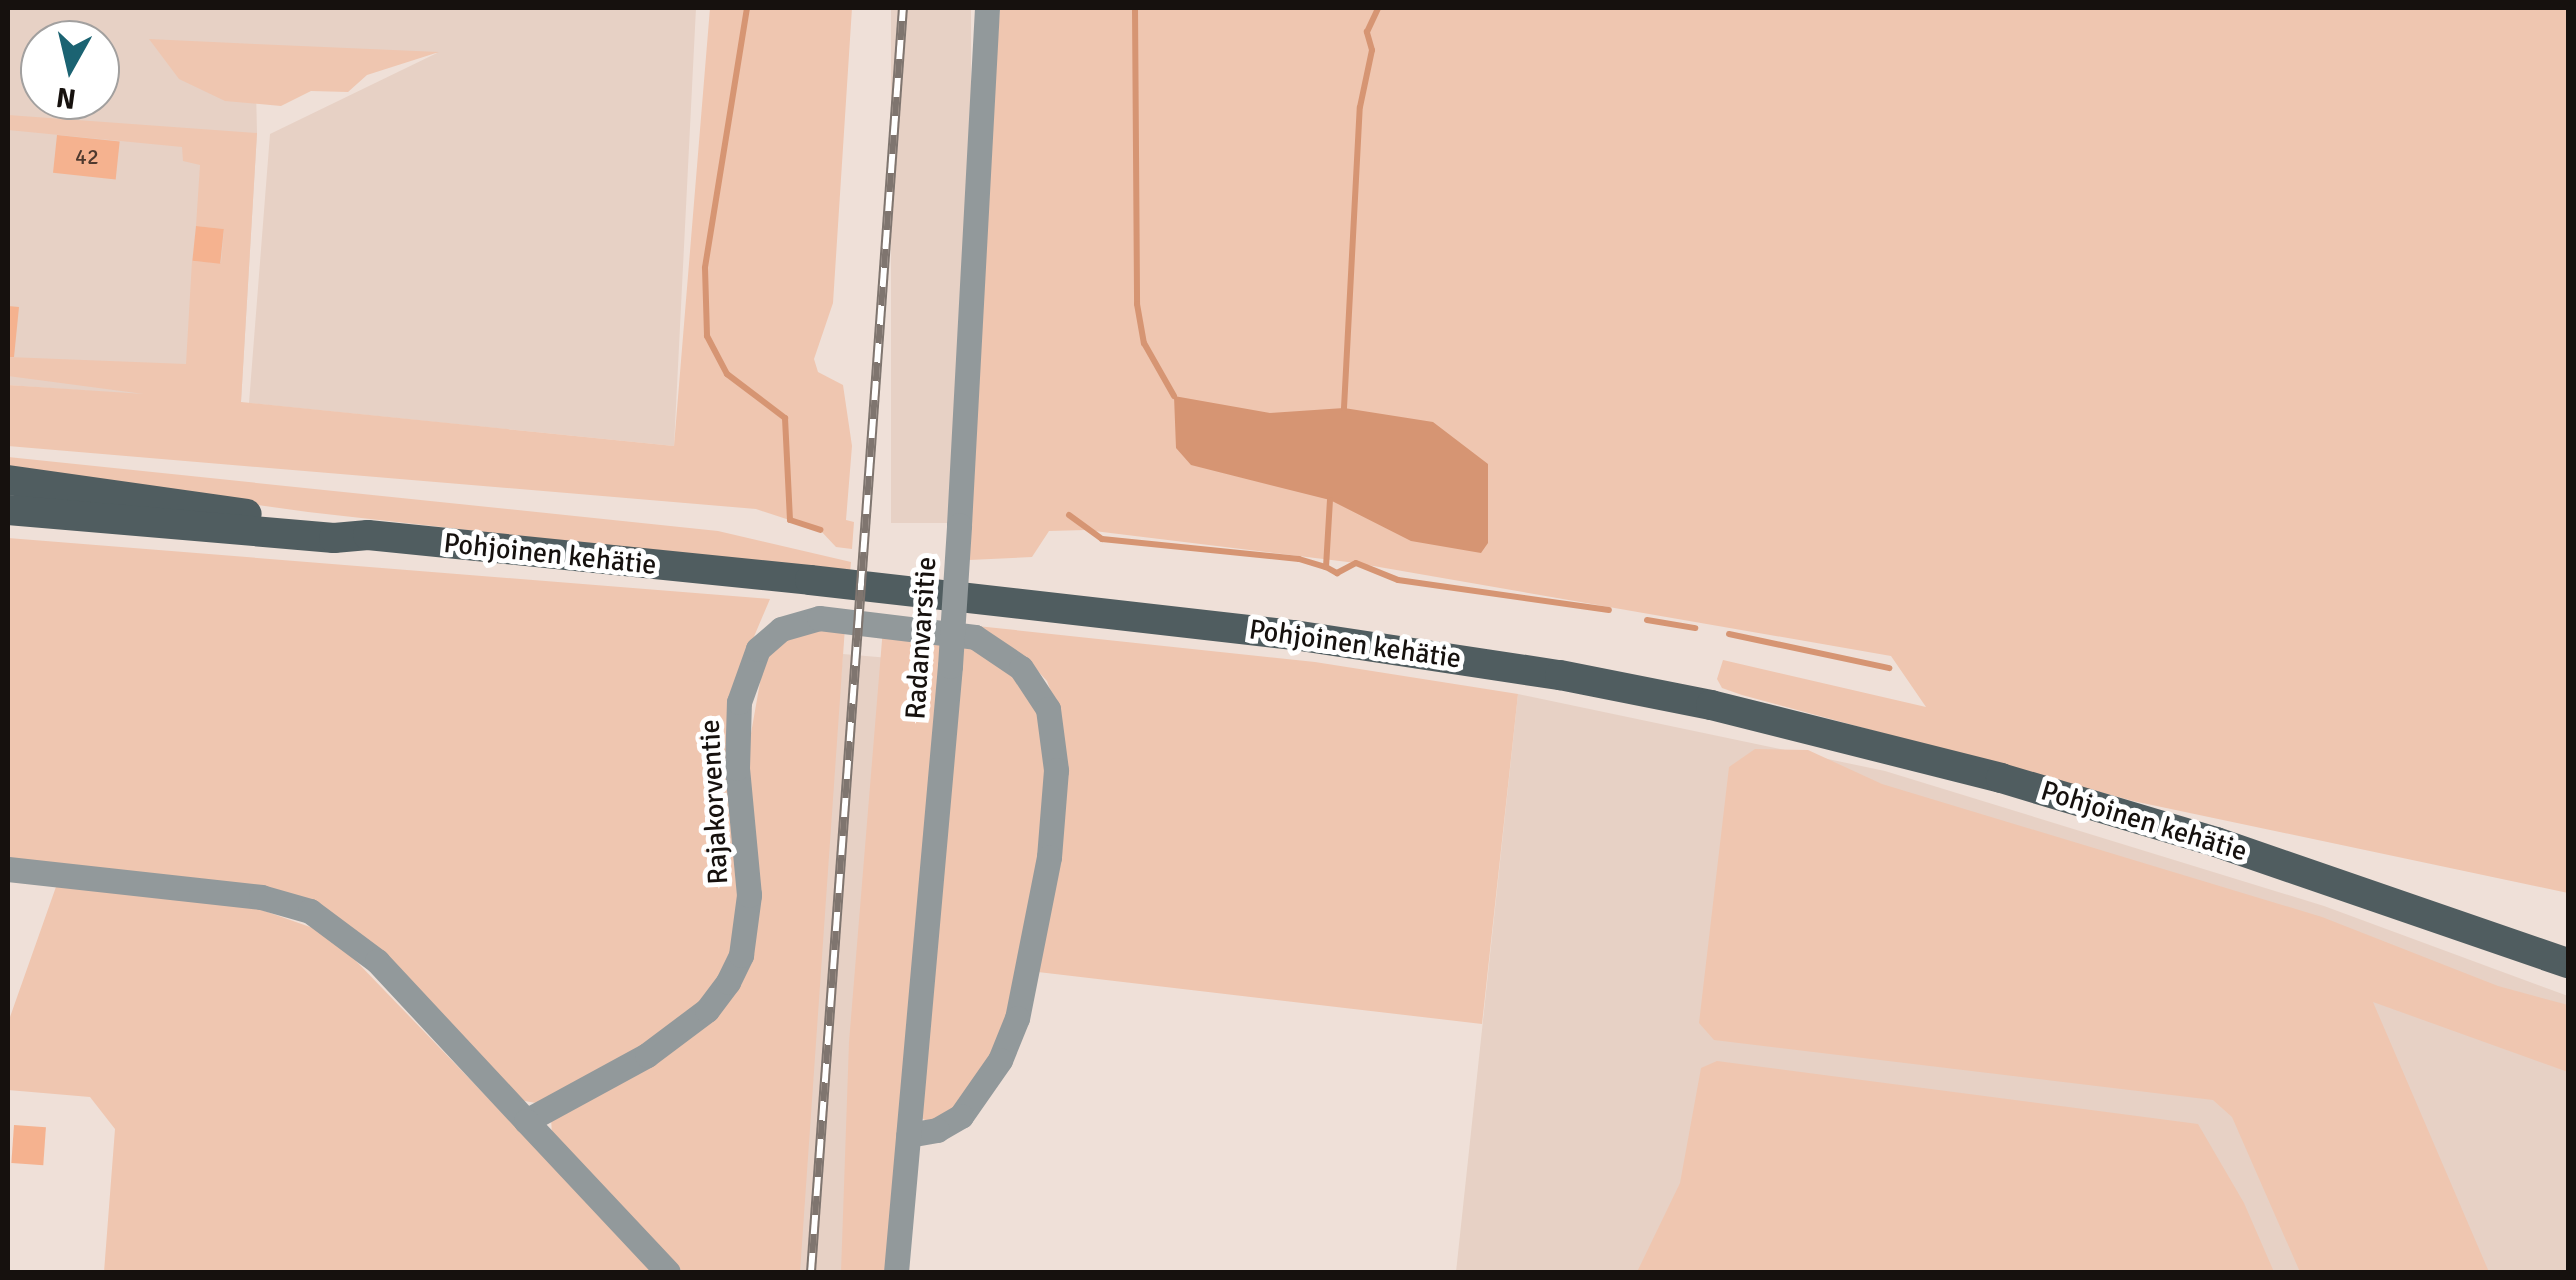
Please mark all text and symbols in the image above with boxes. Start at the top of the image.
north arrow [20,20,120,120]
text: N [54,80,78,116]
house number: 42 [75,144,99,170]
street label: Pohjoinen kehätie [442,526,658,582]
street label: Radanvarsitie [899,555,943,721]
street label: Pohjoinen kehätie [1247,612,1463,676]
street label: Rajakorventie [693,719,735,885]
street label: Pohjoinen kehätie [2037,774,2251,868]

